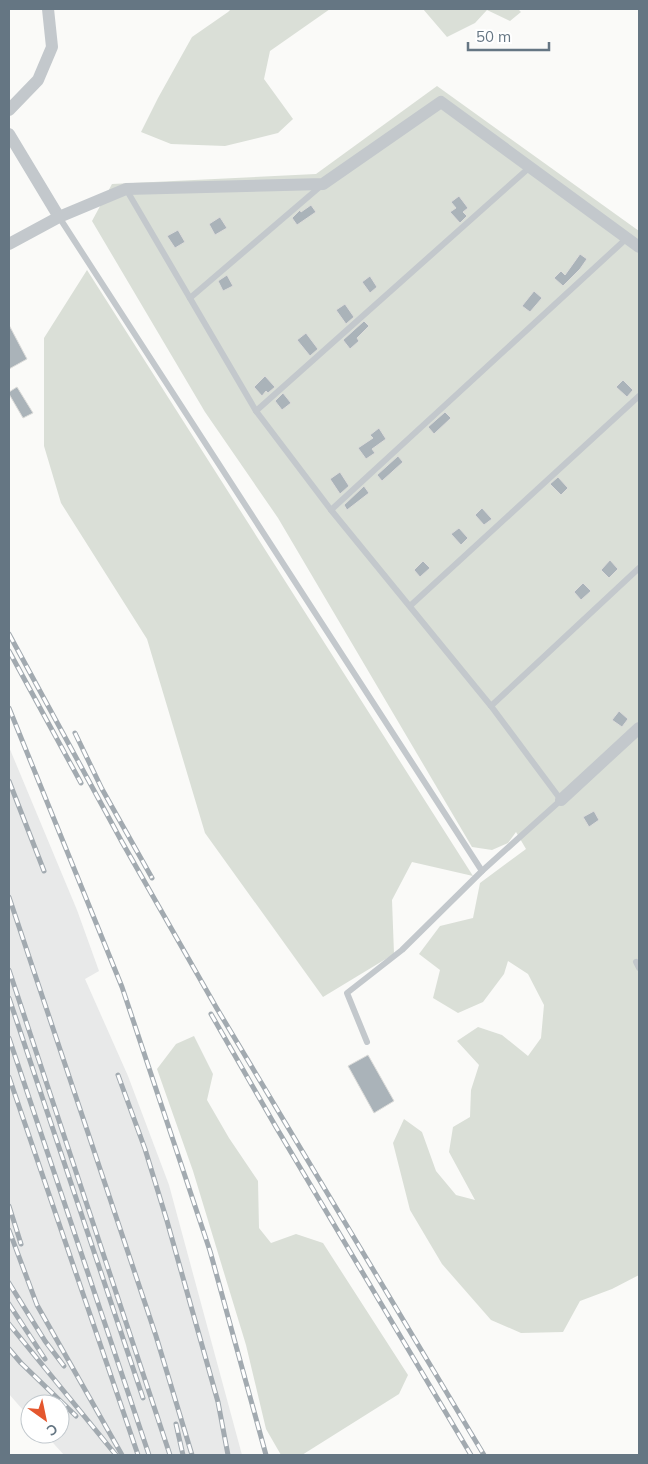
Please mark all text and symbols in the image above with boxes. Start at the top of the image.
scale bar [468,20,549,52]
text: 50 m [476,27,511,46]
north arrow [20,1394,70,1444]
text: С [43,1420,61,1440]

